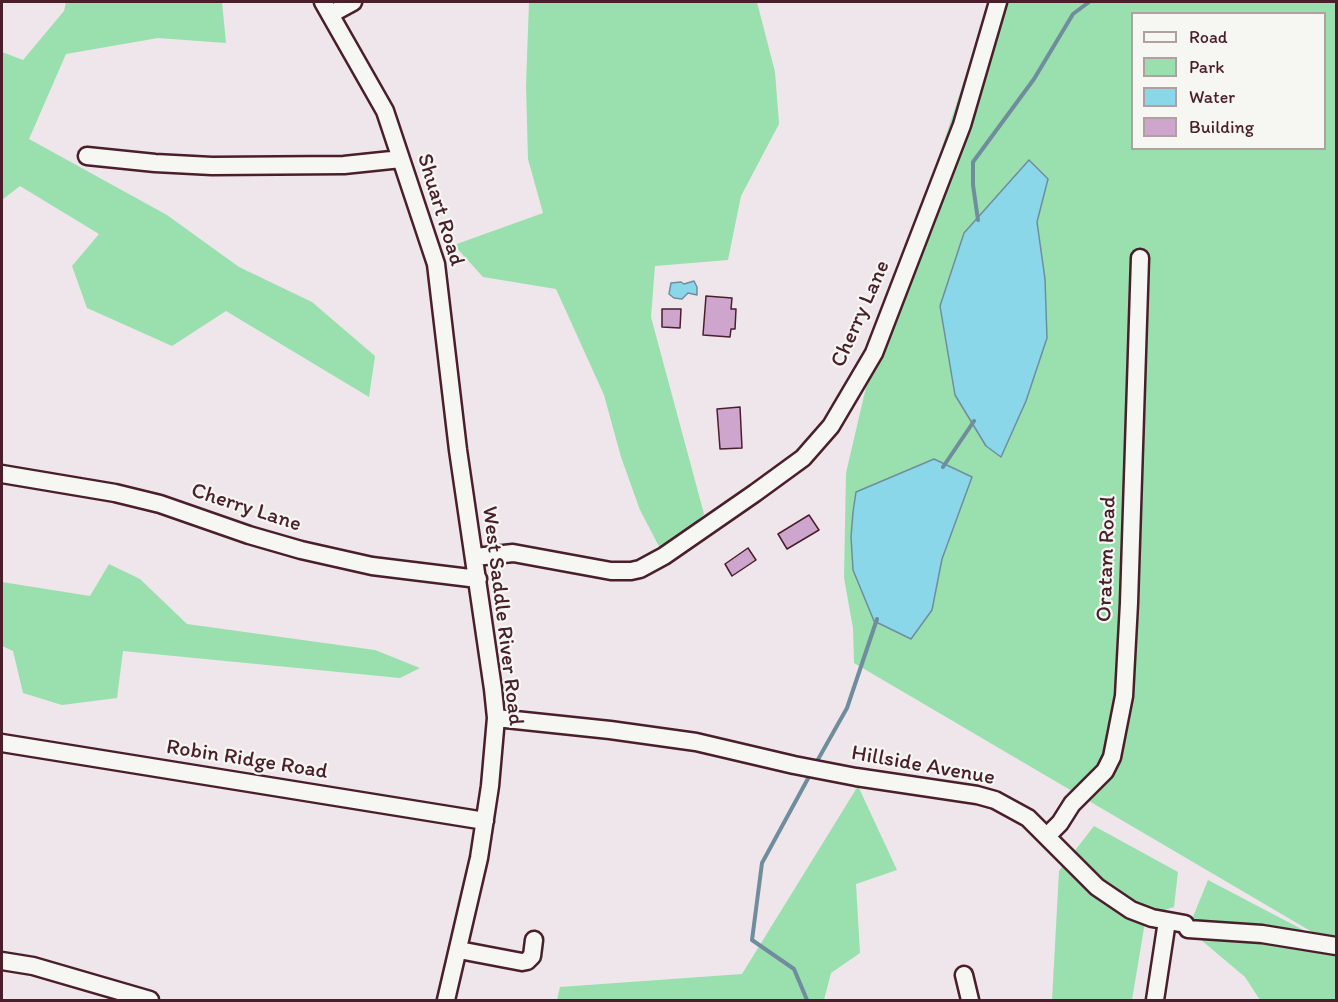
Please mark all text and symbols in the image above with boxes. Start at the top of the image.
legend [1131,12,1326,150]
text: Road [1189,26,1228,48]
text: Park [1189,56,1224,78]
text: Water [1189,86,1235,108]
text: Building [1189,116,1254,138]
street label: Shuart Road [410,151,470,269]
street label: Cherry Lane [826,256,896,372]
street label: Cherry Lane [188,478,304,538]
street label: Oratam Road [1092,496,1122,622]
street label: West Saddle River Road [475,505,529,727]
street label: Robin Ridge Road [164,734,330,786]
street label: Hillside Avenue [849,740,997,792]

